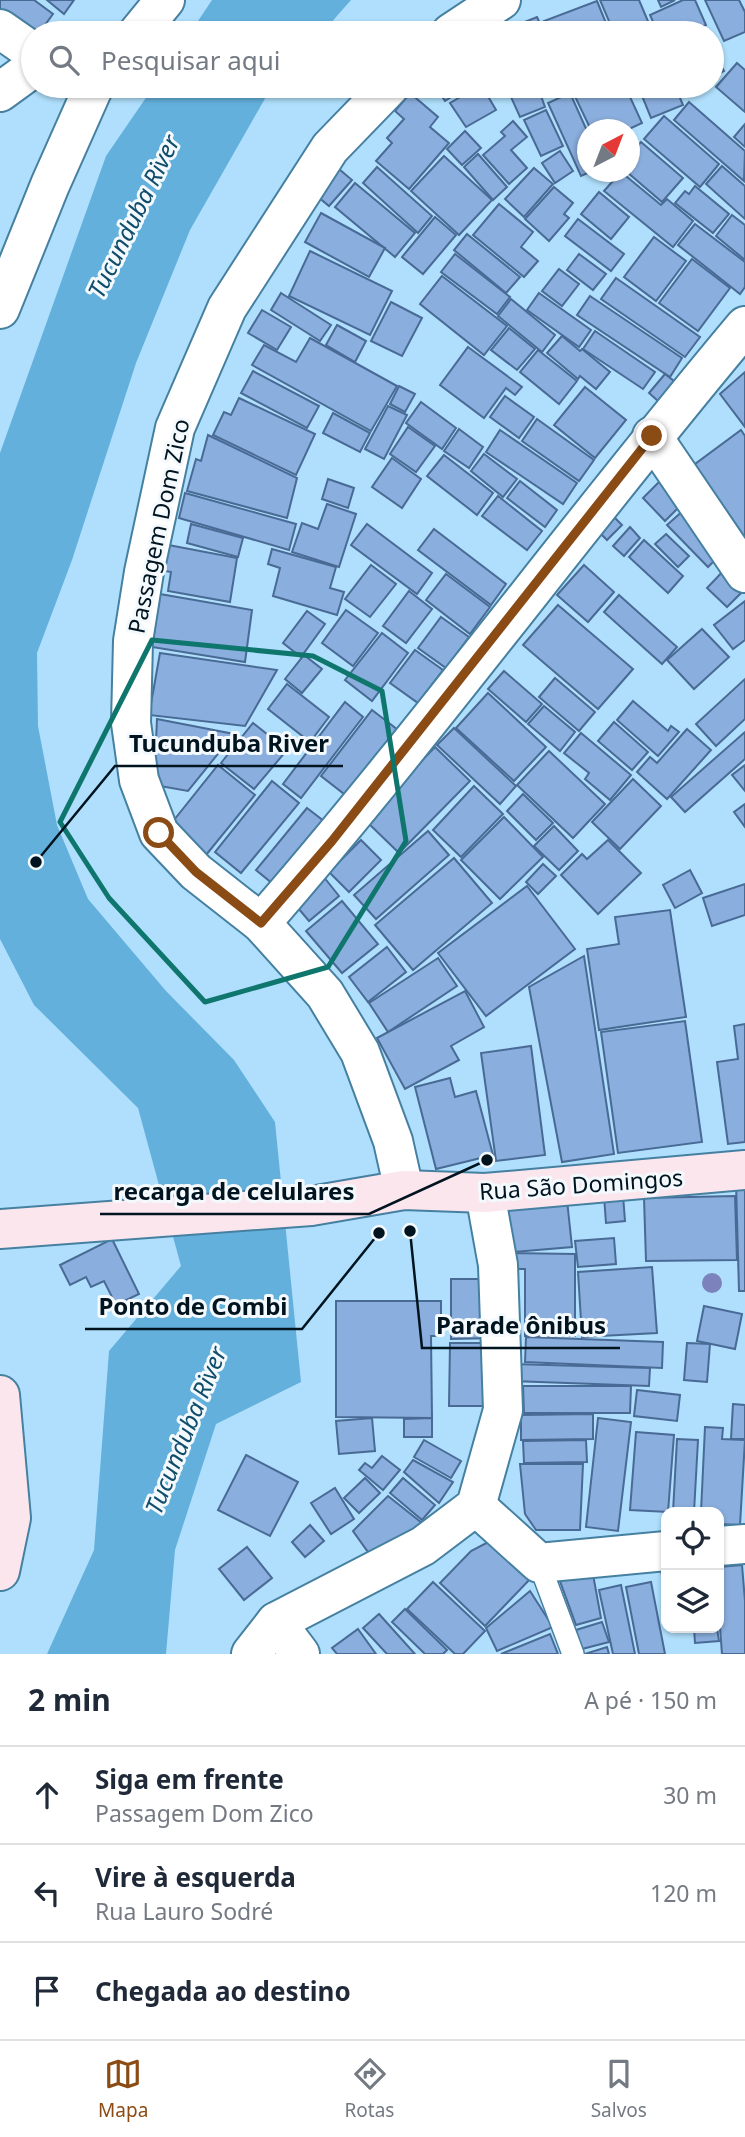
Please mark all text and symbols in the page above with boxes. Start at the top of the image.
search box [21,21,724,98]
icon: search [45,41,83,79]
text: Pesquisar aqui [101,42,281,78]
north arrow [577,119,640,182]
water label: Tucunduba River [79,128,187,303]
street label: Passagem Dom Zico [120,416,196,636]
route end [636,420,667,451]
callout: Tucunduba River [115,721,343,766]
text: Tucunduba River [129,726,329,759]
route start [143,817,174,848]
street label: Rua São Domingos [478,1161,684,1207]
callout: recarga de celulares [100,1169,369,1214]
text: recarga de celulares [114,1174,354,1207]
callout: Ponto de Combi [85,1284,302,1329]
text: Ponto de Combi [98,1289,288,1322]
callout: Parade ônibus [422,1303,620,1348]
text: Parade ônibus [436,1308,606,1341]
water label: Tucunduba River [136,1340,234,1519]
map controls [661,1507,724,1633]
button: locate [661,1507,724,1570]
button: layers [661,1570,724,1633]
text: 2 min [28,1679,111,1720]
text: A pé · 150 m [584,1684,717,1716]
text: Siga em frente [95,1761,284,1797]
icon: ahead [28,1776,66,1814]
text: 30 m [663,1779,717,1811]
text: Passagem Dom Zico [95,1797,314,1829]
text: Vire à esquerda [95,1859,296,1895]
icon: left [28,1874,66,1912]
text: 120 m [650,1877,717,1909]
text: Rua Lauro Sodré [95,1895,273,1927]
icon: arrive [28,1972,66,2010]
text: Chegada ao destino [95,1973,351,2009]
tab: Mapa [98,2055,148,2123]
tab: Rotas [345,2055,394,2123]
tab: Salvos [591,2055,647,2123]

